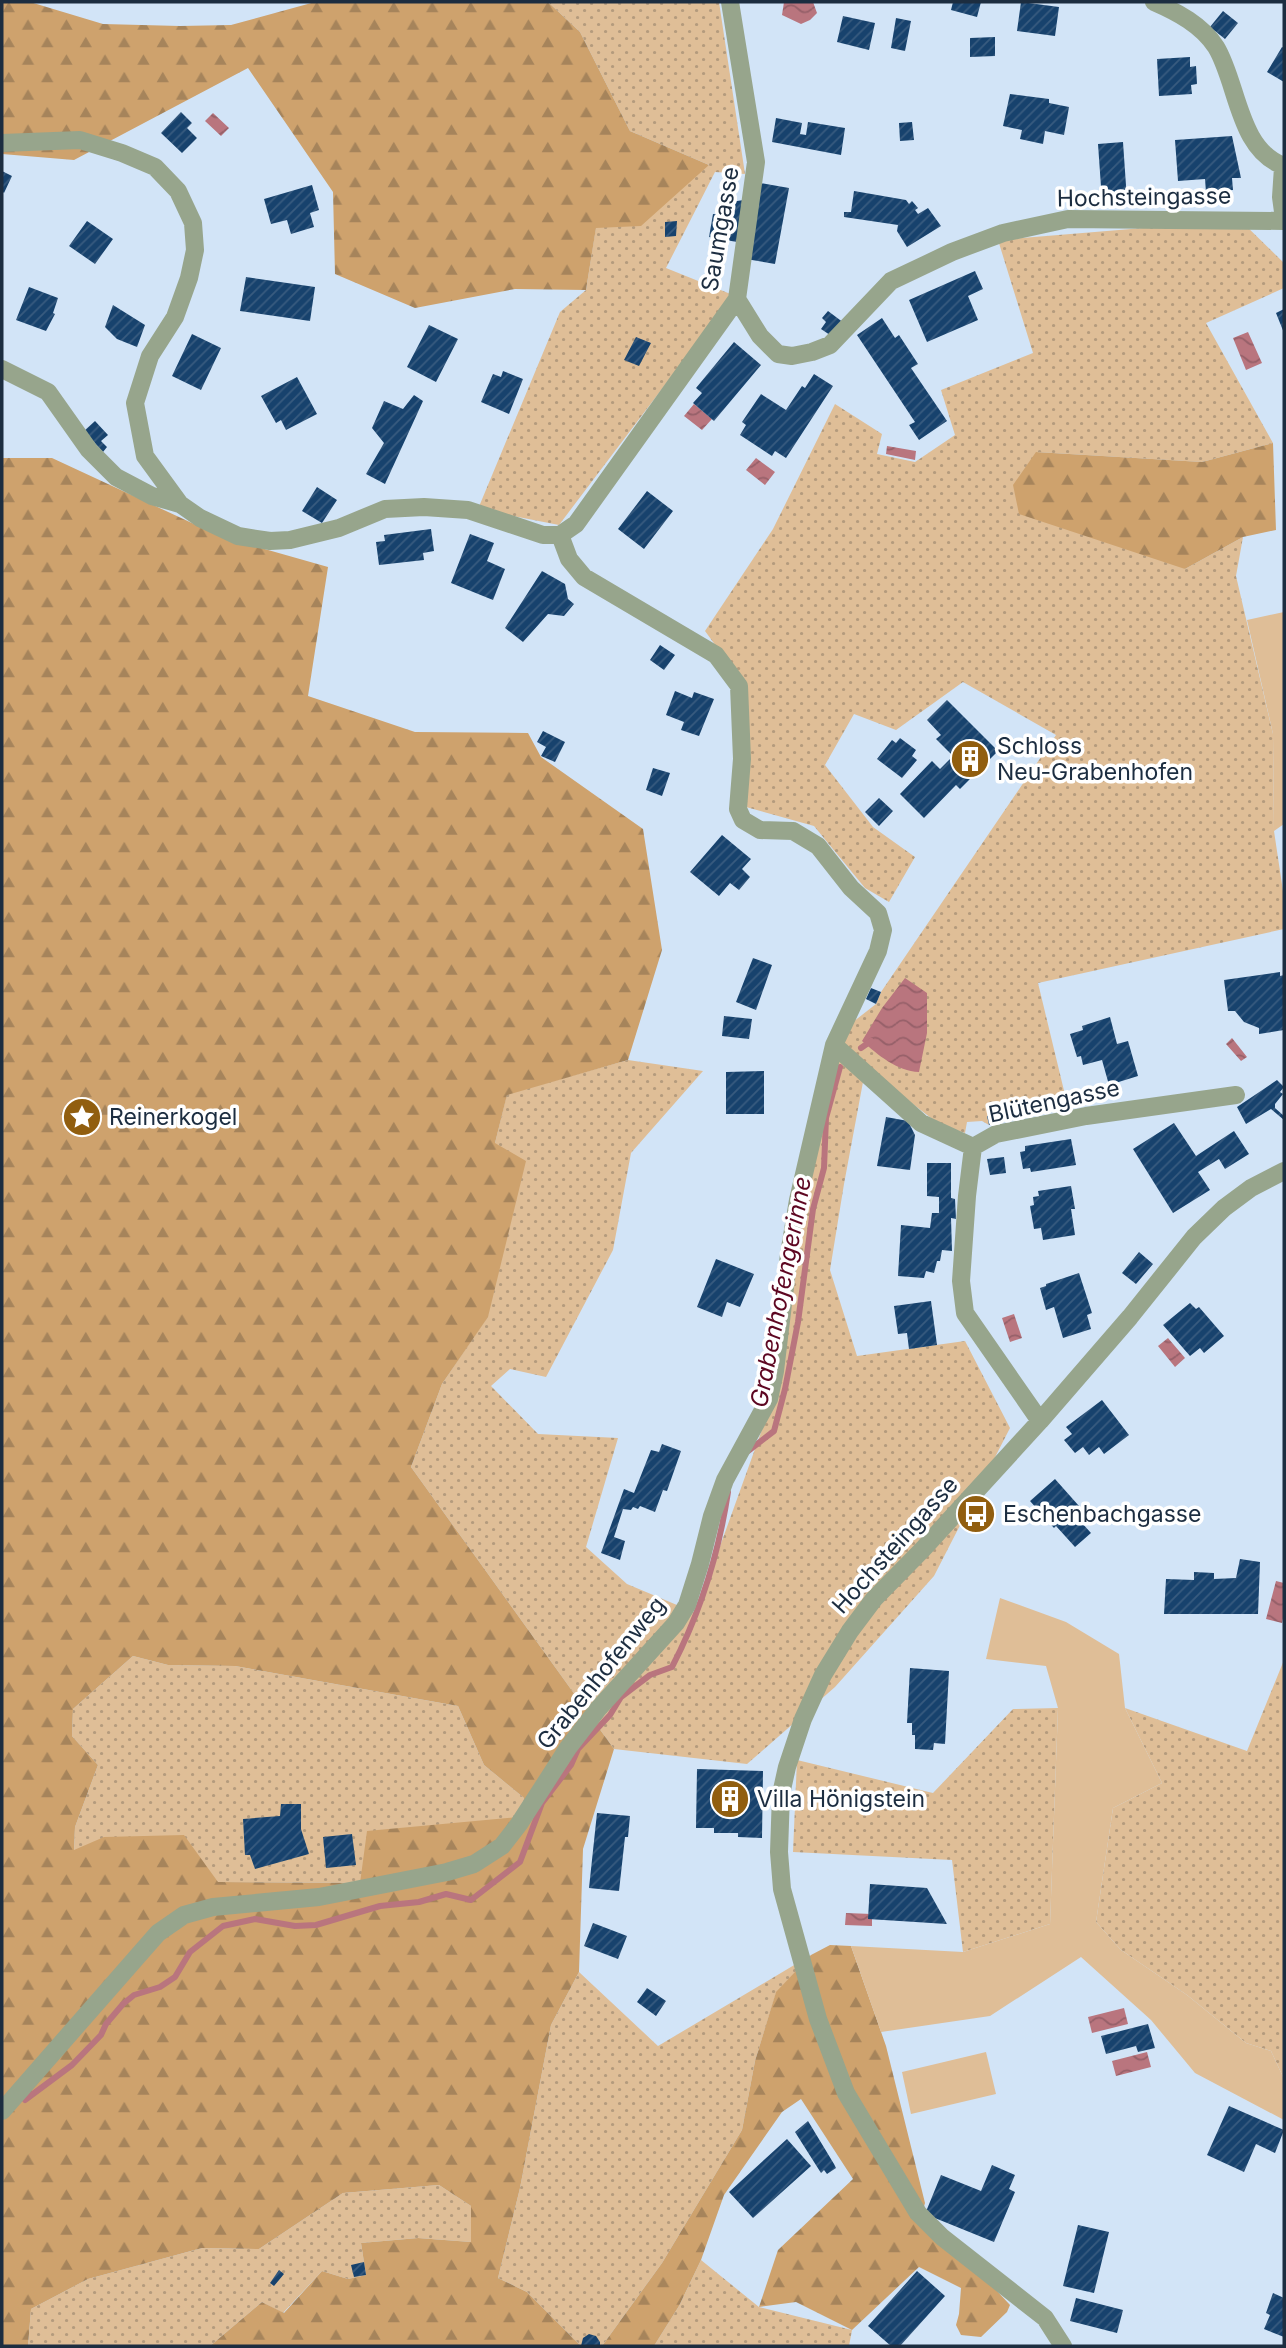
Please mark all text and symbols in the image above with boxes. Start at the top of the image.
street label: Saumgasse [695,164,745,294]
street label: Hochsteingasse [1057,181,1231,213]
place label: Schloss Neu-Grabenhofen [997,732,1193,786]
building icon: Schloss Neu-Grabenhofen [949,738,991,780]
street label: Blütengasse [986,1073,1122,1129]
place icon: Reinerkogel [61,1096,103,1138]
place label: Reinerkogel [109,1103,237,1131]
water label: Grabenhofengerinne [744,1174,817,1410]
street label: Hochsteingasse [826,1471,964,1619]
bus stop icon: Eschenbachgasse [955,1493,997,1535]
place label: Eschenbachgasse [1003,1500,1201,1528]
street label: Grabenhofenweg [531,1591,671,1755]
building icon: Villa Hönigstein [709,1778,751,1820]
place label: Villa Hönigstein [757,1785,925,1813]

